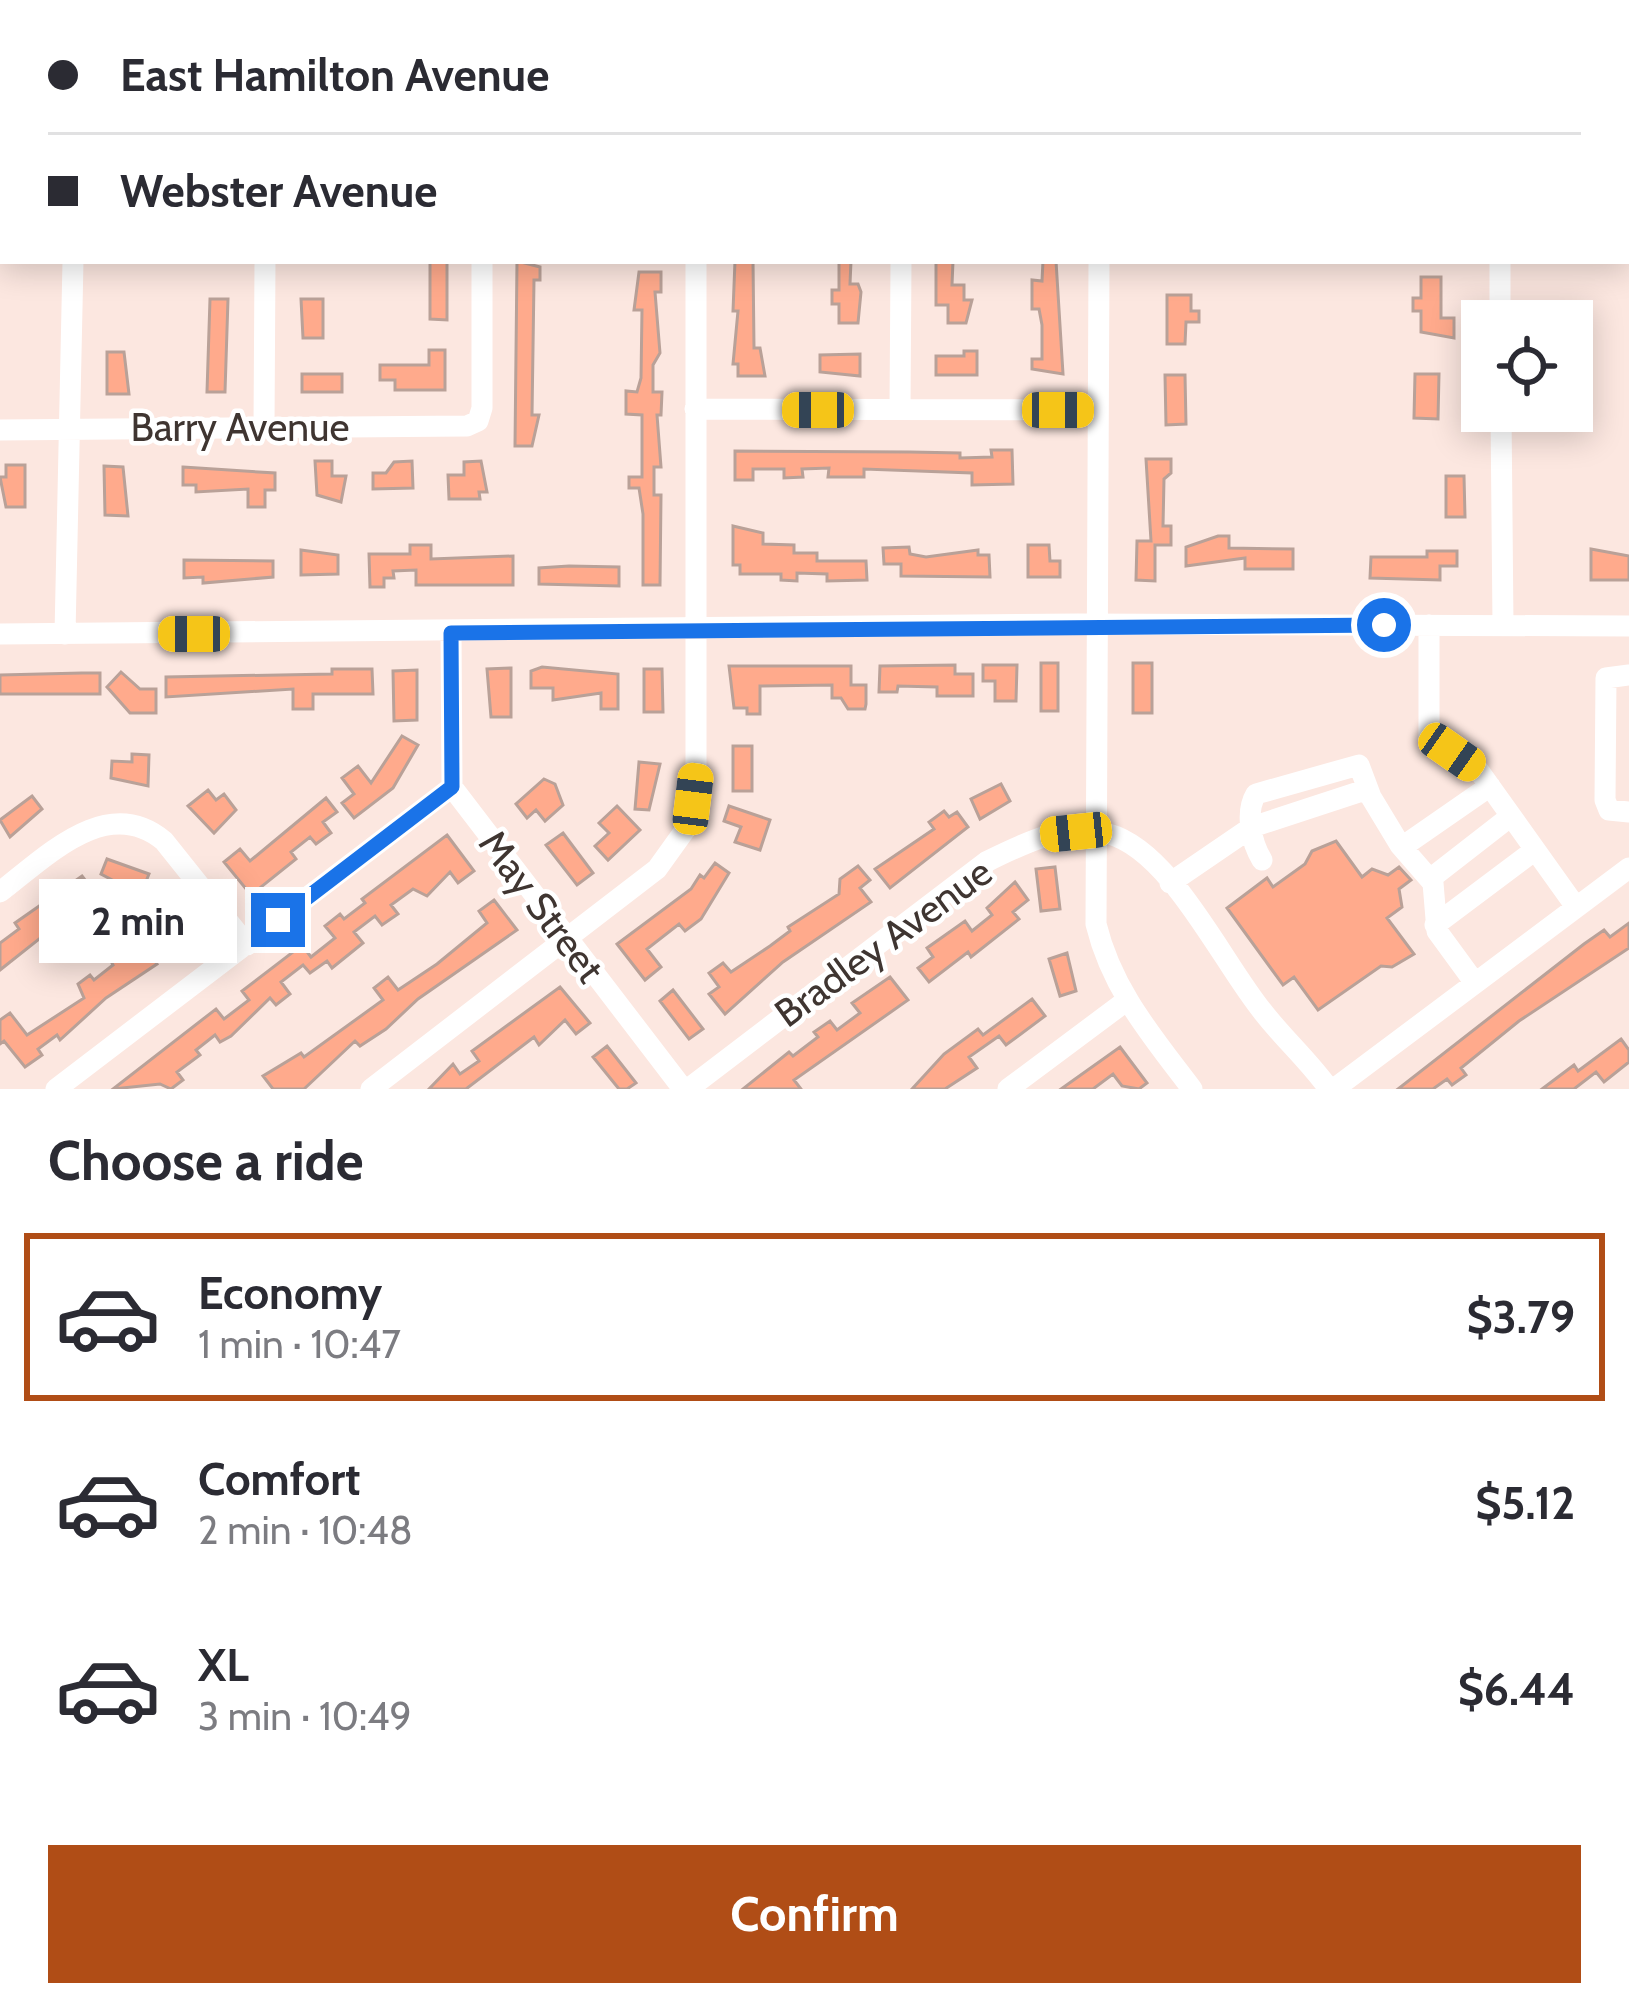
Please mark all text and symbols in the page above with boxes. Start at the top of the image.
text: East Hamilton Avenue [120,48,549,102]
text: Webster Avenue [120,164,437,218]
map controls [1461,300,1593,432]
button: locate [1461,300,1593,432]
car [782,392,854,428]
car [1022,392,1094,428]
street label: Barry Avenue [131,403,349,451]
route start [1357,598,1411,652]
car [158,616,230,652]
car [1412,717,1492,787]
car [671,761,715,837]
car [1038,810,1114,854]
street label: May Street [469,820,615,992]
street label: Bradley Avenue [765,847,1001,1037]
callout: 2 min [38,878,236,962]
route end [251,893,305,947]
text: 2 min [91,897,185,945]
text: Choose a ride [48,1128,363,1194]
icon: car [54,1263,162,1371]
text: Economy [198,1266,382,1320]
text: $3.79 [1466,1290,1575,1344]
text: 1 min · 10:47 [198,1320,401,1368]
icon: car [54,1449,162,1557]
text: Comfort [198,1452,361,1506]
text: $5.12 [1475,1476,1575,1530]
text: 2 min · 10:48 [198,1506,413,1554]
icon: car [54,1635,162,1743]
text: XL [198,1638,249,1692]
text: $6.44 [1458,1662,1575,1716]
text: 3 min · 10:49 [198,1692,412,1740]
button: Confirm [48,1845,1581,1983]

